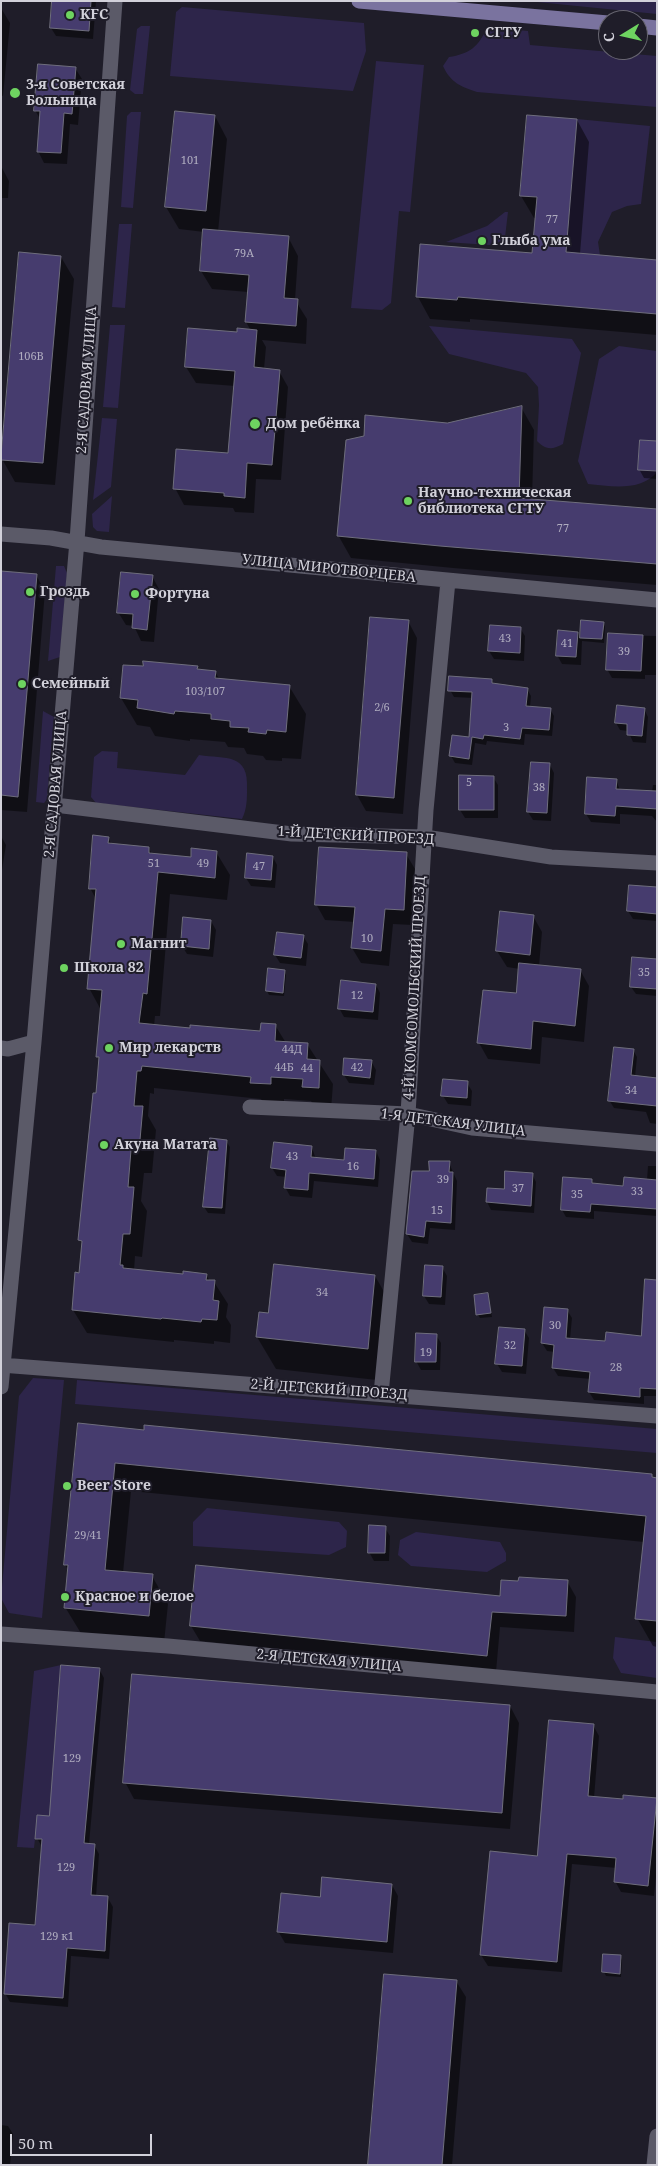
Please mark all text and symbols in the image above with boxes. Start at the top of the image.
place label: KFC [80,7,108,23]
marker: KFC [64,9,76,21]
north arrow [598,10,648,60]
place label: СГТУ [485,25,522,41]
marker: СГТУ [469,27,481,39]
text: С [599,31,619,43]
place label: 3-я Советская Больница [26,77,125,110]
marker: 3-я Советская Больница [8,86,22,100]
house number: 101 [181,154,199,168]
house number: 77 [546,213,558,227]
place label: Глыба ума [492,233,570,249]
marker: Глыба ума [476,235,488,247]
house number: 79А [234,247,254,261]
street label: 2-Я САДОВАЯ УЛИЦА [73,306,101,454]
house number: 106В [18,350,44,364]
place label: Дом ребёнка [266,416,360,432]
marker: Дом ребёнка [248,417,262,431]
place label: Научно-техническая библиотека СГТУ [418,485,571,518]
marker: Научно-техническая библиотека СГТУ [402,495,414,507]
house number: 77 [557,522,569,536]
street label: УЛИЦА МИРОТВОРЦЕВА [241,552,417,586]
place label: Гроздь [40,584,90,600]
marker: Гроздь [24,586,36,598]
place label: Фортуна [145,586,210,602]
marker: Фортуна [129,588,141,600]
house number: 43 [499,632,511,646]
house number: 41 [561,637,573,651]
house number: 39 [618,645,630,659]
place label: Семейный [32,676,110,692]
marker: Семейный [16,678,28,690]
house number: 103/107 [185,685,225,699]
house number: 2/6 [374,701,390,715]
street label: 2-Я САДОВАЯ УЛИЦА [41,710,71,858]
house number: 3 [503,721,509,735]
house number: 5 [466,776,472,790]
house number: 38 [533,781,545,795]
street label: 1-Й ДЕТСКИЙ ПРОЕЗД [277,824,435,848]
house number: 51 [148,857,160,871]
house number: 49 [197,857,209,871]
house number: 47 [253,860,265,874]
street label: 4-Й КОМСОМОЛЬСКИЙ ПРОЕЗД [401,876,429,1100]
house number: 10 [361,932,373,946]
place label: Магнит [131,936,187,952]
marker: Магнит [115,938,127,950]
place label: Школа 82 [74,960,144,976]
marker: Школа 82 [58,962,70,974]
house number: 35 [638,966,650,980]
house number: 12 [351,989,363,1003]
place label: Мир лекарств [119,1040,221,1056]
marker: Мир лекарств [103,1042,115,1054]
house number: 44Д [282,1043,302,1057]
house number: 44Б [274,1061,294,1075]
house number: 42 [351,1061,363,1075]
house number: 44 [301,1062,313,1076]
house number: 34 [625,1084,637,1098]
street label: 1-Я ДЕТСКАЯ УЛИЦА [380,1106,526,1140]
place label: Акуна Матата [114,1137,217,1153]
marker: Акуна Матата [98,1139,110,1151]
house number: 43 [286,1150,298,1164]
house number: 16 [347,1160,359,1174]
house number: 39 [437,1173,449,1187]
house number: 37 [512,1182,524,1196]
house number: 33 [631,1185,643,1199]
house number: 35 [571,1188,583,1202]
house number: 15 [431,1204,443,1218]
house number: 34 [316,1286,328,1300]
house number: 30 [549,1319,561,1333]
house number: 32 [504,1339,516,1353]
house number: 19 [420,1346,432,1360]
house number: 28 [610,1361,622,1375]
street label: 2-Й ДЕТСКИЙ ПРОЕЗД [250,1376,408,1404]
place label: Beer Store [77,1478,151,1494]
marker: Beer Store [61,1480,73,1492]
house number: 29/41 [74,1529,102,1543]
place label: Красное и белое [75,1589,194,1605]
marker: Красное и белое [59,1591,71,1603]
street label: 2-Я ДЕТСКАЯ УЛИЦА [256,1646,402,1676]
house number: 129 [63,1752,81,1766]
house number: 129 [57,1861,75,1875]
house number: 129 к1 [40,1930,74,1944]
scale bar [12,2124,155,2156]
text: 50 m [18,2133,53,2153]

